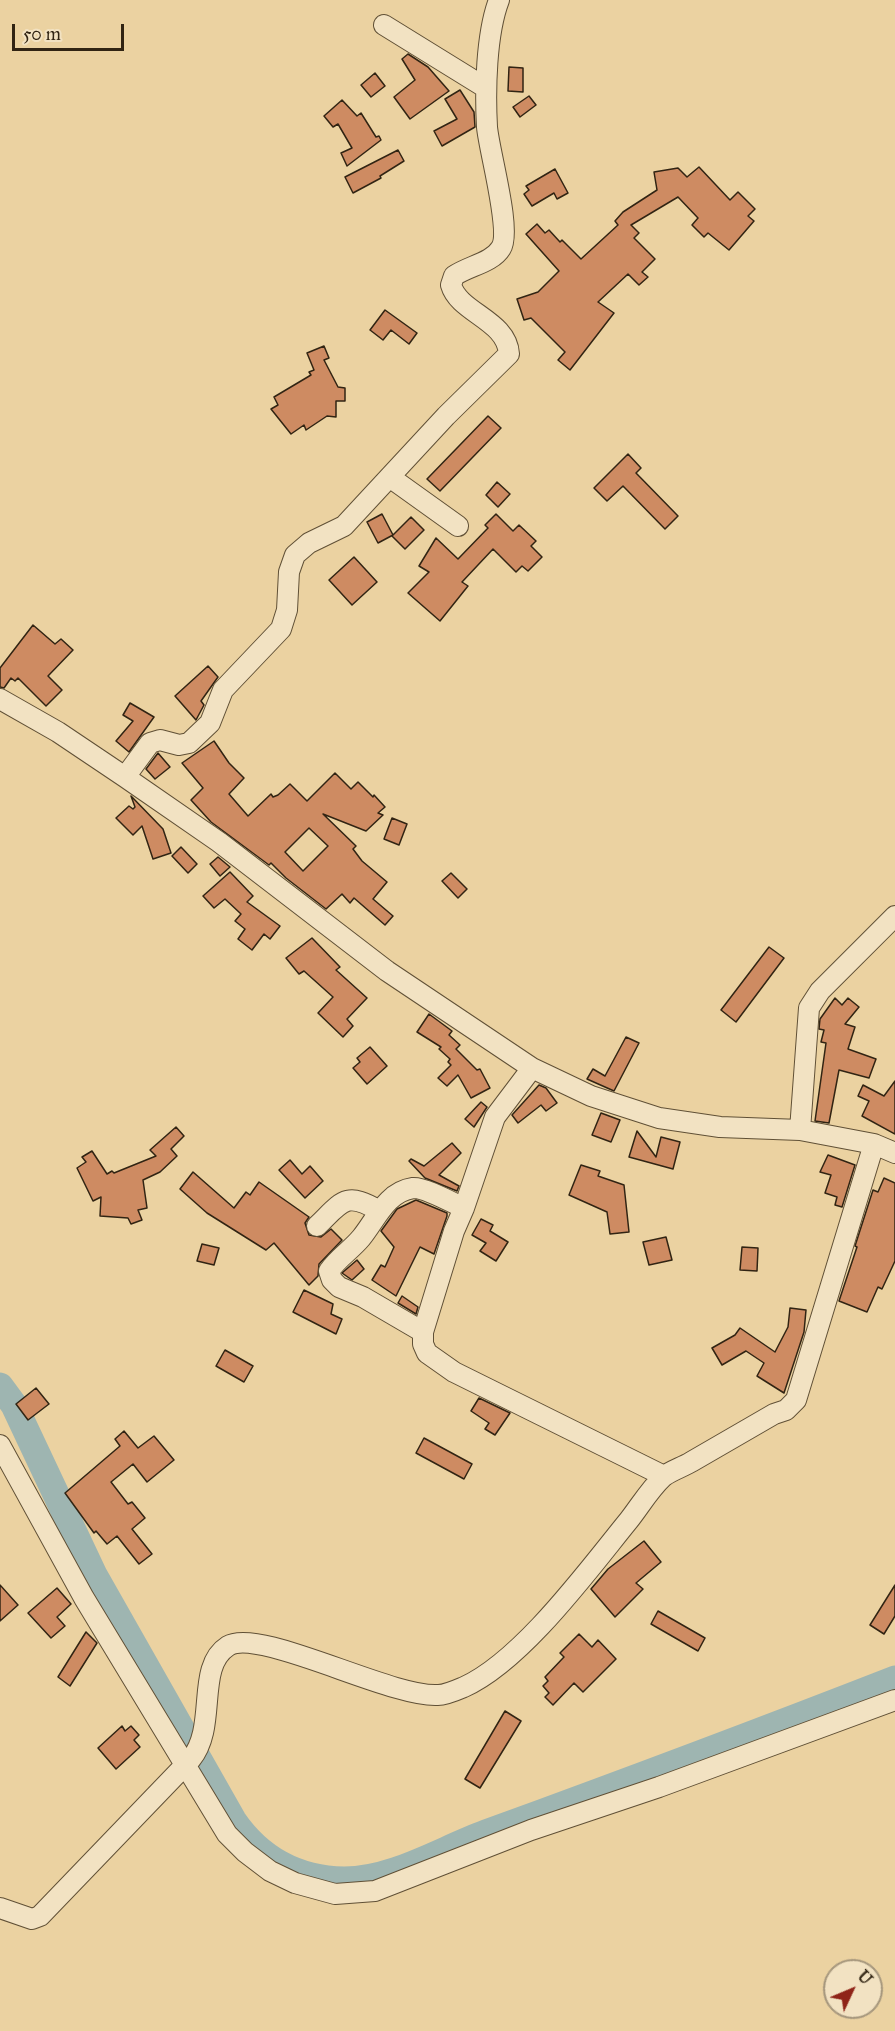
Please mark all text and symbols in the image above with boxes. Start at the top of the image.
scale bar [15,12,128,50]
text: 50 m [23,23,61,45]
north arrow [823,1959,883,2019]
text: U [854,1966,876,1989]

